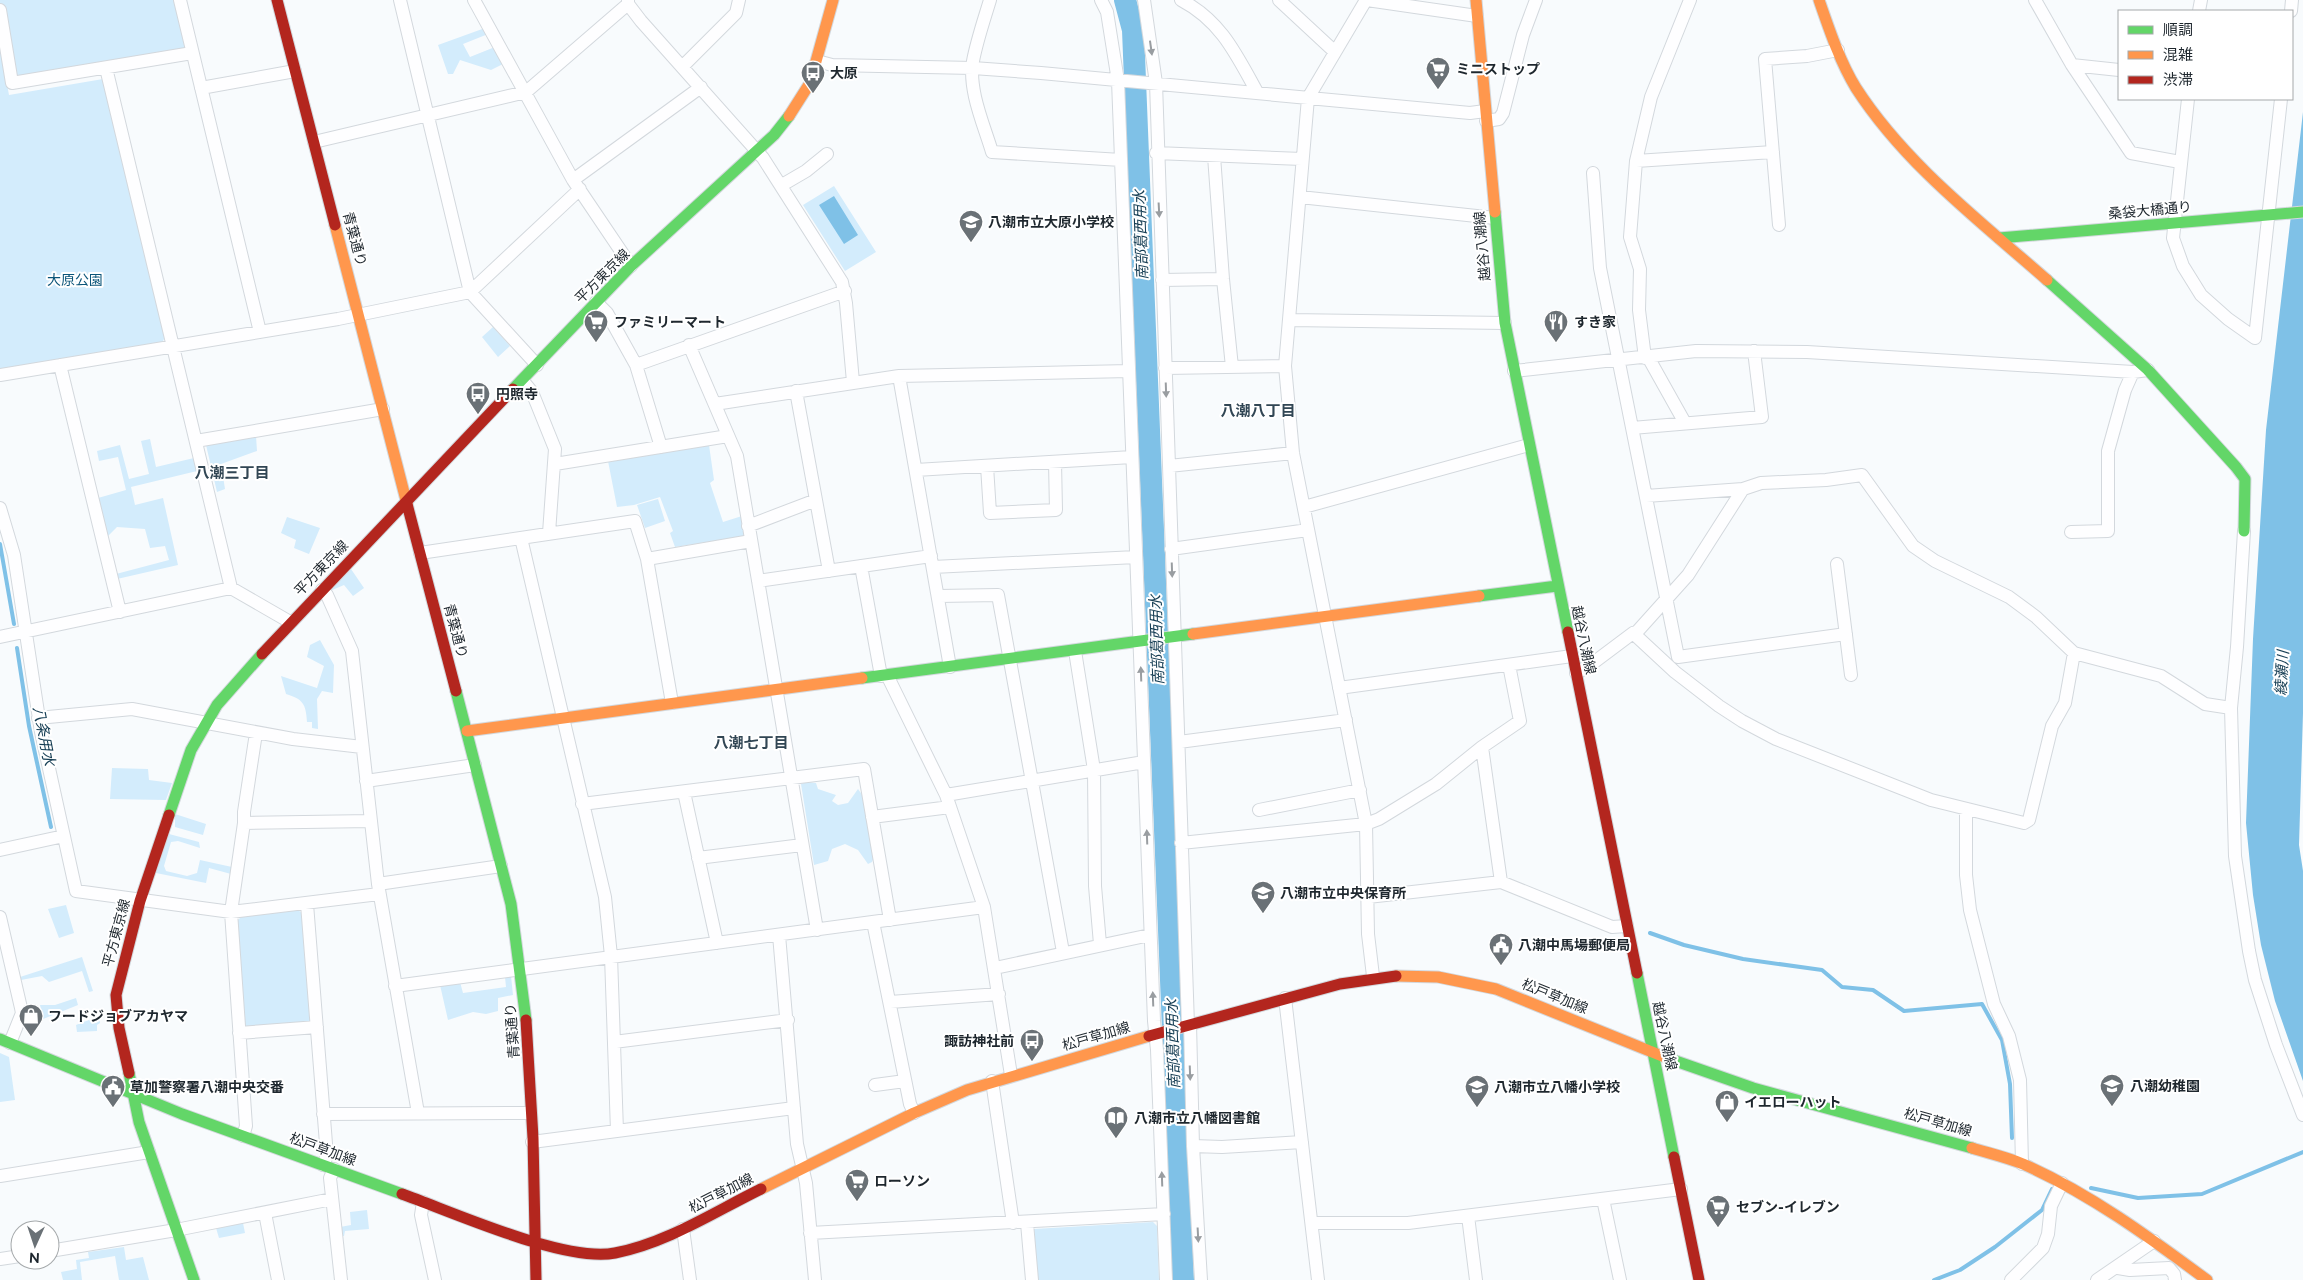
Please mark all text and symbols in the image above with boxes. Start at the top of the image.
legend [2118,10,2293,100]
text: 順調 [2163,21,2193,39]
one-way arrow [1147,41,1155,57]
text: 混雑 [2163,46,2193,64]
supermarket icon: ミニストップ [1425,56,1451,90]
bus stop icon: 大原 [800,60,826,94]
place label: ミニストップ [1456,61,1540,77]
place label: 大原 [830,65,858,81]
text: 渋滞 [2163,71,2193,89]
water label: 南部葛西用水 [1130,188,1152,280]
street label: 桑袋大橋通り [2107,198,2193,222]
one-way arrow [1155,203,1163,219]
school or university icon: 八潮市立大原小学校 [958,209,984,243]
street label: 青葉通り [340,210,370,268]
street label: 越谷八潮線 [1471,210,1493,282]
place label: 八潮市立大原小学校 [988,214,1114,230]
street label: 平方東京線 [572,246,632,306]
park label: 大原公園 [47,272,103,288]
supermarket icon: ファミリーマート [583,309,609,343]
restaurant icon: すき家 [1543,309,1569,343]
place label: ファミリーマート [614,314,726,330]
place label: すき家 [1574,314,1616,330]
bus stop icon: 円照寺 [465,381,491,415]
one-way arrow [1162,382,1170,398]
place label: 円照寺 [496,386,538,402]
district label: 八潮八丁目 [1220,402,1296,420]
district label: 八潮三丁目 [194,464,270,482]
street label: 平方東京線 [291,537,351,599]
one-way arrow [1168,562,1176,578]
water label: 南部葛西用水 [1146,593,1168,685]
street label: 青葉通り [441,602,471,660]
street label: 越谷八潮線 [1569,604,1599,676]
water label: 綾瀬川 [2272,648,2292,696]
one-way arrow [1137,666,1145,682]
water label: 八条用水 [29,705,59,769]
district label: 八潮七丁目 [713,734,789,752]
one-way arrow [1142,829,1150,845]
school or university icon: 八潮市立中央保育所 [1250,880,1276,914]
place label: 八潮市立中央保育所 [1280,885,1406,901]
street label: 平方東京線 [99,897,133,969]
public building icon: 八潮中馬場郵便局 [1488,932,1514,966]
place label: 八潮中馬場郵便局 [1518,937,1630,953]
street label: 松戸草加線 [1520,975,1590,1017]
one-way arrow [1149,991,1157,1007]
water label: 南部葛西用水 [1162,997,1184,1089]
street label: 越谷八潮線 [1650,1000,1680,1072]
shop icon: フードジョブアカヤマ [18,1003,44,1037]
street label: 青葉通り [502,1003,522,1059]
place label: フードジョブアカヤマ [48,1008,188,1024]
street label: 松戸草加線 [1060,1019,1132,1053]
bus stop icon: 諏訪神社前 [1019,1028,1045,1062]
place label: 諏訪神社前 [944,1033,1014,1049]
one-way arrow [1187,1065,1195,1081]
school or university icon: 八潮幼稚園 [2099,1073,2125,1107]
public building icon: 草加警察署八潮中央交番 [100,1074,126,1108]
school or university icon: 八潮市立八幡小学校 [1464,1074,1490,1108]
place label: 八潮幼稚園 [2130,1078,2200,1094]
place label: 草加警察署八潮中央交番 [130,1079,284,1095]
place label: 八潮市立八幡小学校 [1494,1079,1620,1095]
shop icon: イエローハット [1714,1089,1740,1123]
place label: イエローハット [1744,1094,1842,1110]
library icon: 八潮市立八幡図書館 [1103,1105,1129,1139]
street label: 松戸草加線 [1902,1105,1974,1139]
place label: 八潮市立八幡図書館 [1134,1110,1260,1126]
street label: 松戸草加線 [287,1130,359,1168]
supermarket icon: ローソン [844,1168,870,1202]
street label: 松戸草加線 [686,1170,756,1216]
one-way arrow [1158,1171,1166,1187]
place label: ローソン [874,1173,930,1189]
supermarket icon: セブン-イレブン [1705,1194,1731,1228]
place label: セブン-イレブン [1736,1199,1840,1215]
north arrow [10,1220,60,1270]
one-way arrow [1194,1227,1202,1243]
text: N [29,1250,40,1266]

